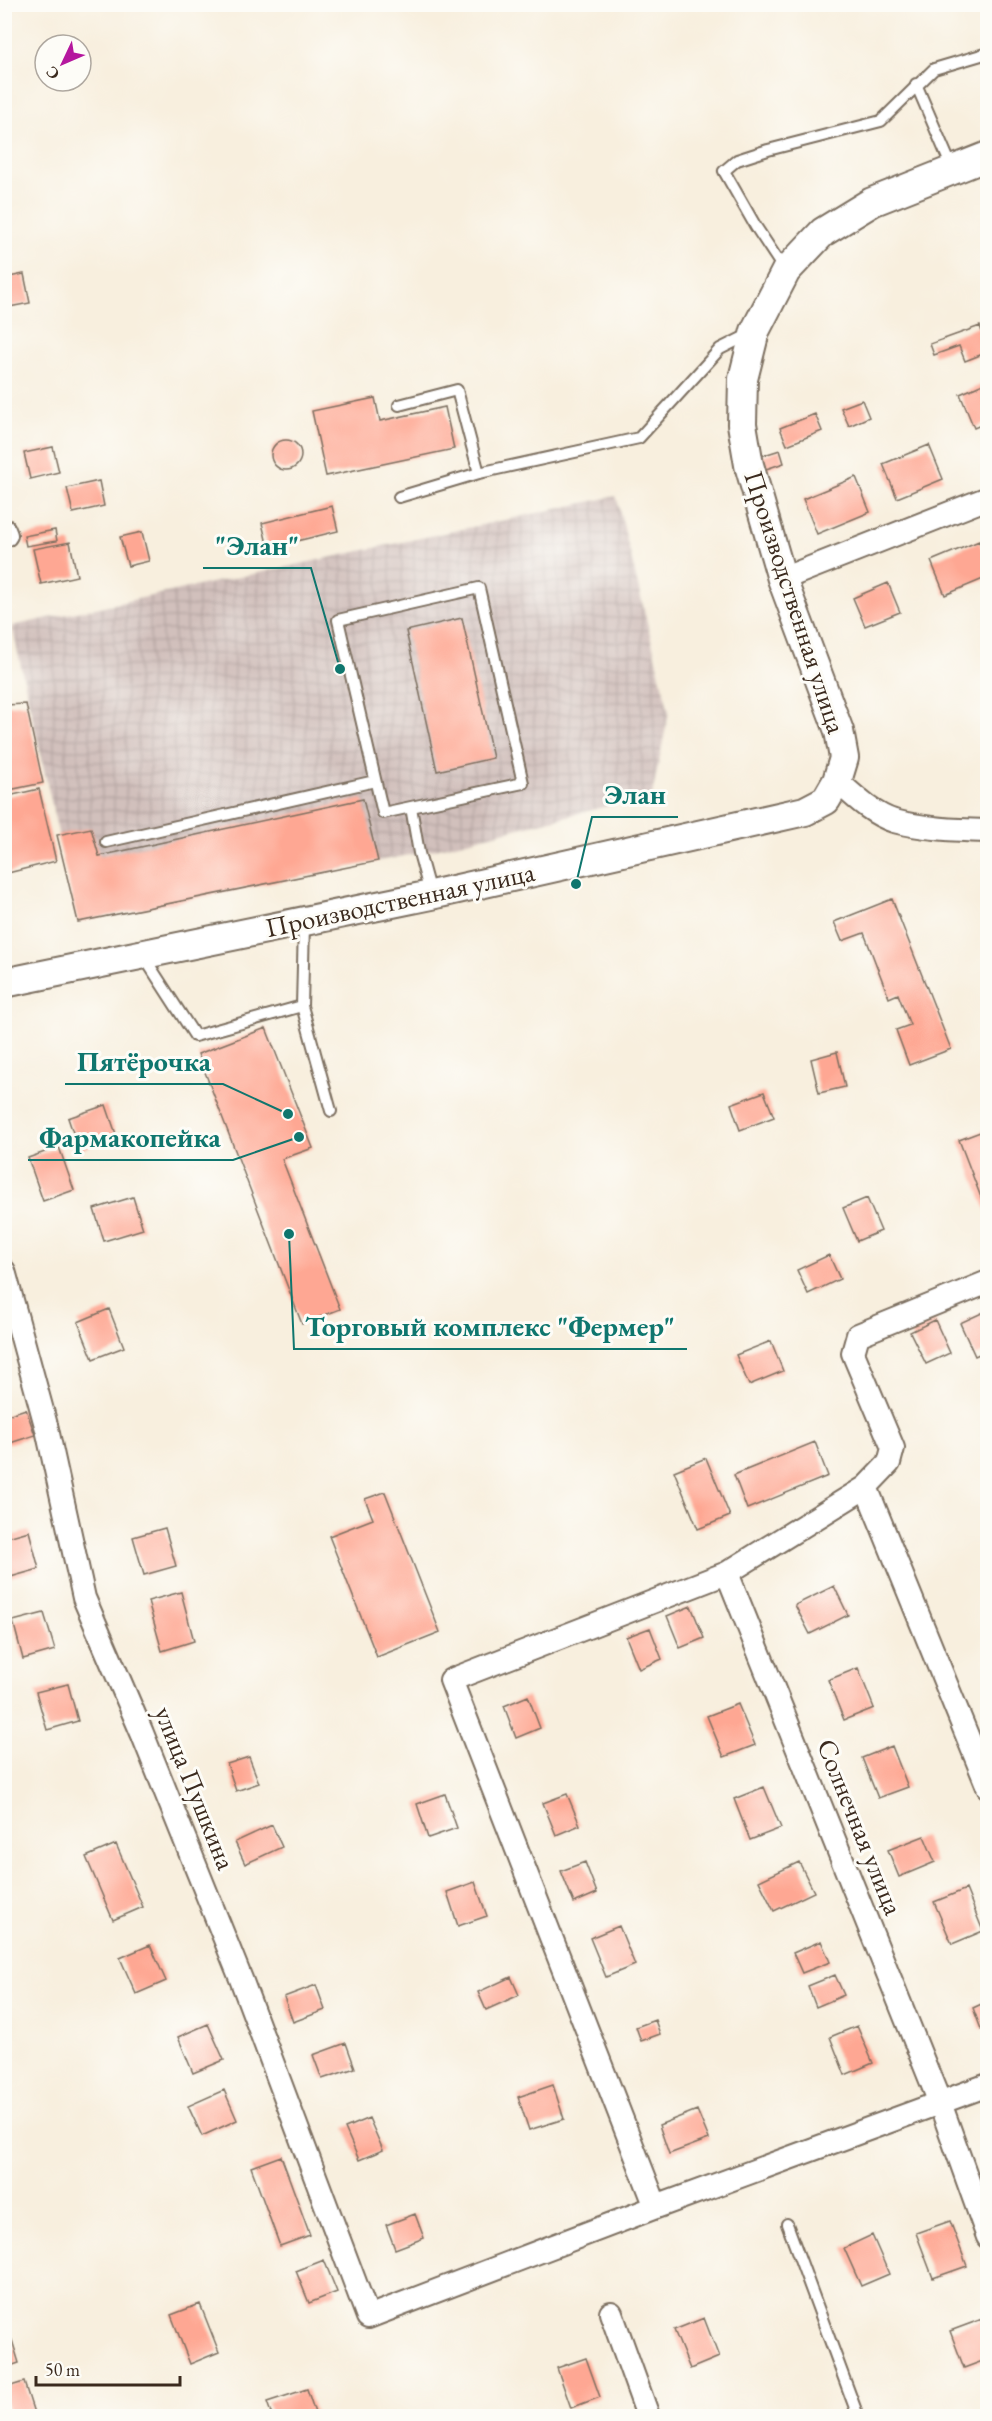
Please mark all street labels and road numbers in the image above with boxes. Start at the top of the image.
street label: Производственная улица [736,466,855,738]
street label: Производственная улица [262,854,538,945]
street label: улица Пушкина [147,1701,244,1875]
street label: Солнечная улица [809,1734,912,1920]

